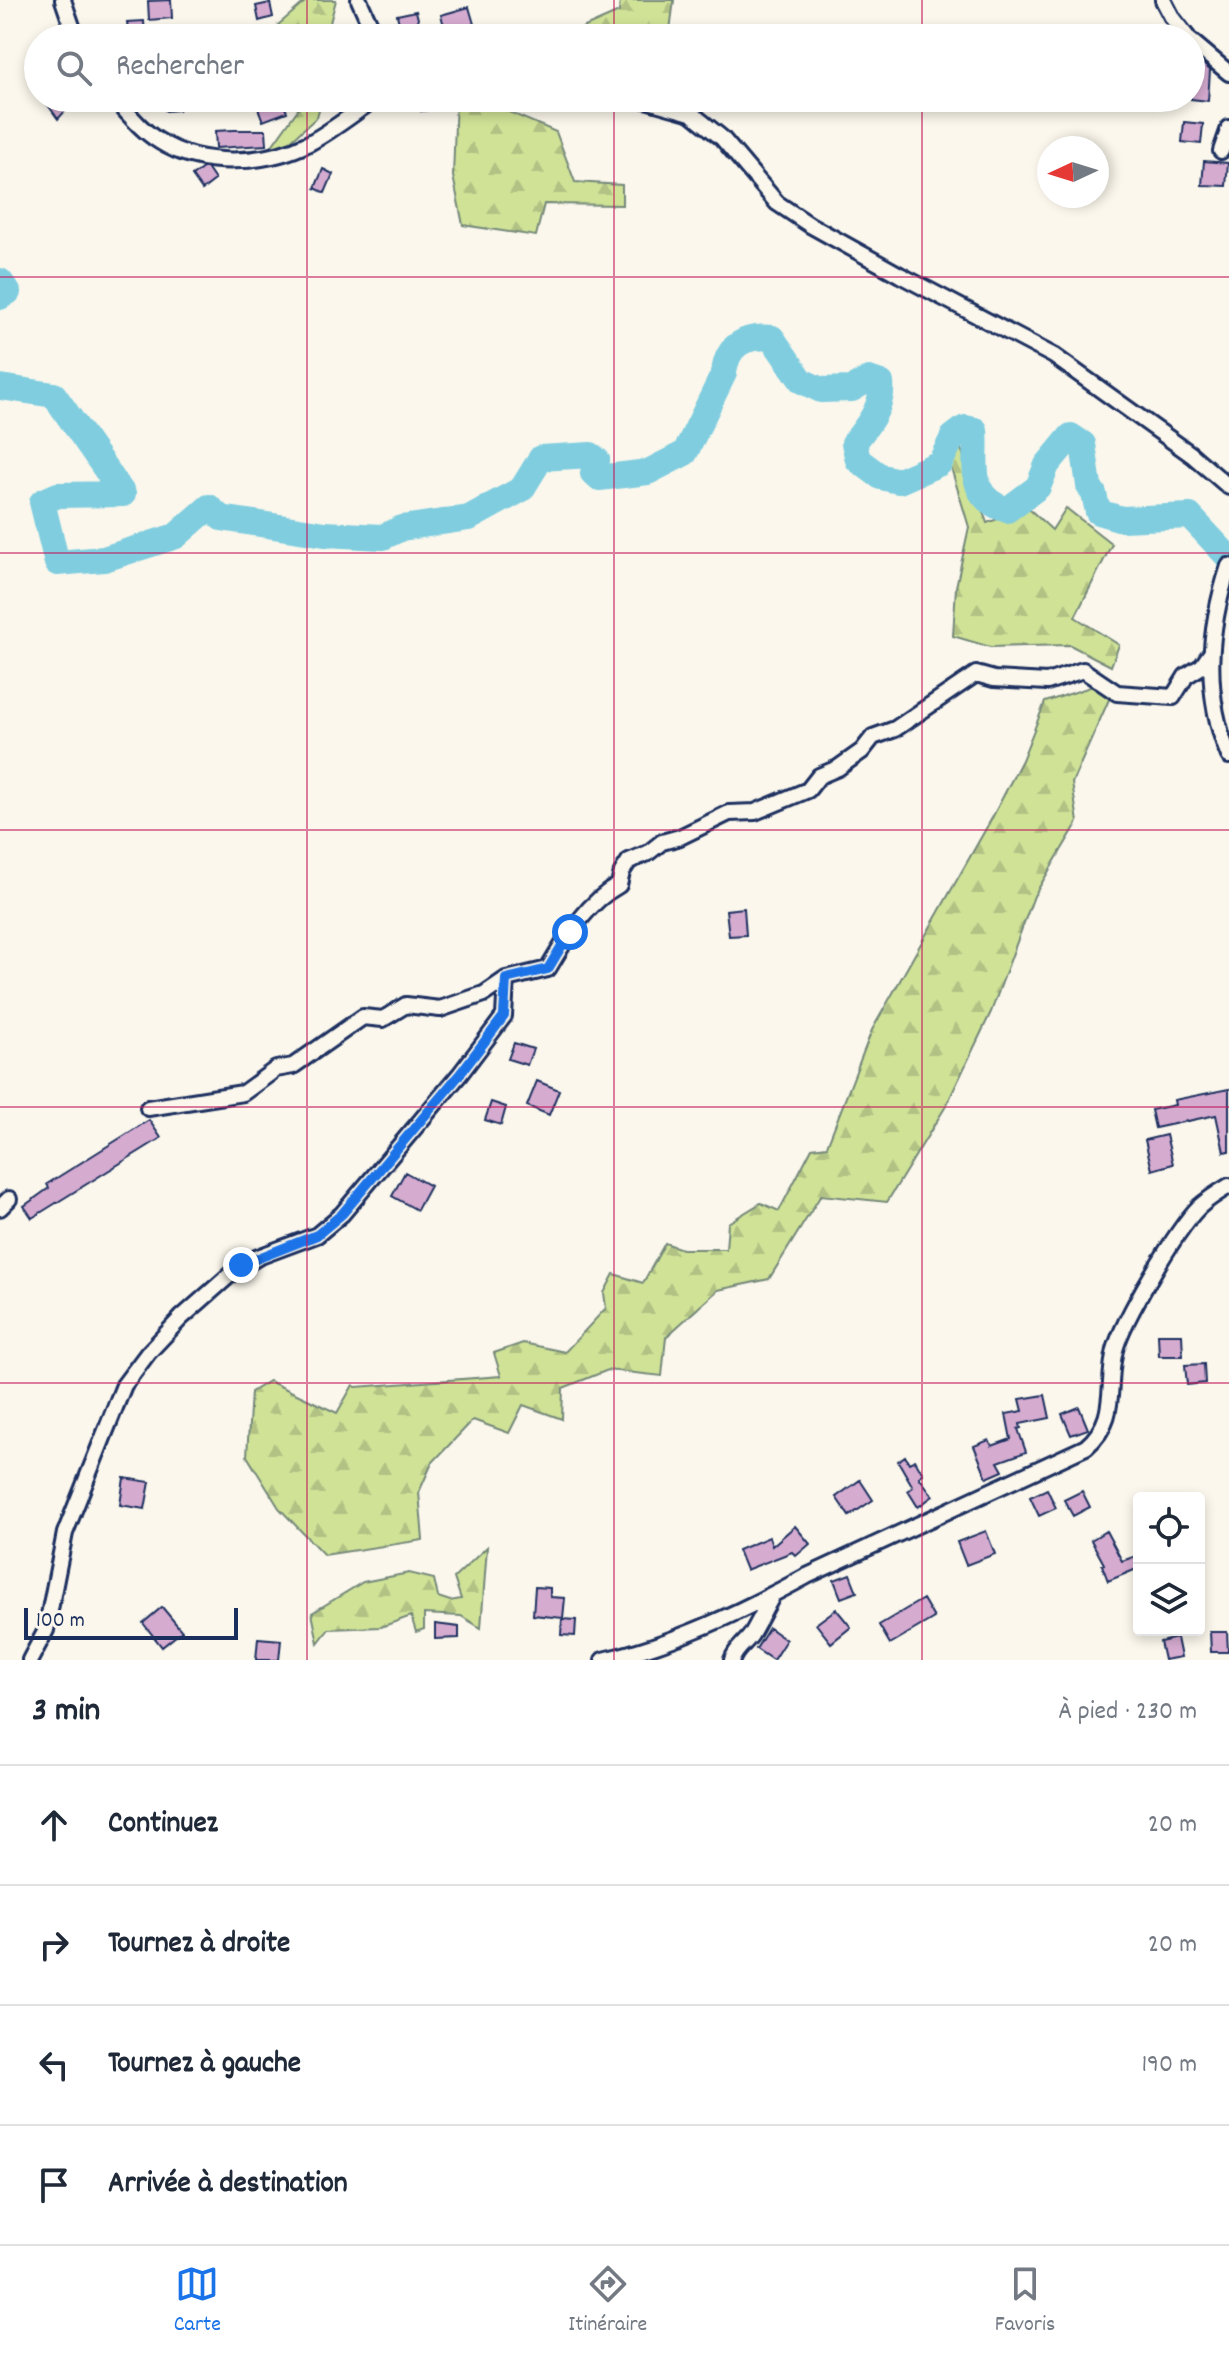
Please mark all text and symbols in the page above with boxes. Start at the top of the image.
search box [24,24,1205,112]
icon: search [52,46,96,90]
text: Rechercher [116,47,244,90]
north arrow [1037,136,1109,208]
route start [552,914,588,950]
route end [223,1247,259,1283]
map controls [1133,1492,1205,1636]
button: locate [1133,1492,1205,1564]
button: layers [1133,1564,1205,1636]
scale bar [24,1604,238,1640]
text: 100 m [36,1606,85,1637]
text: 3 min [32,1688,100,1737]
text: À pied · 230 m [1058,1694,1197,1731]
icon: ahead [32,1803,76,1847]
text: Continuez [108,1804,218,1847]
text: 20 m [1148,1807,1197,1844]
icon: right [32,1923,76,1967]
text: Tournez à droite [108,1924,290,1967]
text: 20 m [1148,1927,1197,1964]
icon: left [32,2043,76,2087]
text: Tournez à gauche [108,2044,301,2087]
text: 190 m [1141,2047,1197,2084]
icon: arrive [32,2163,76,2207]
text: Arrivée à destination [108,2164,348,2207]
tab: Carte [174,2262,221,2341]
tab: Itinéraire [568,2262,647,2341]
tab: Favoris [995,2262,1055,2341]

